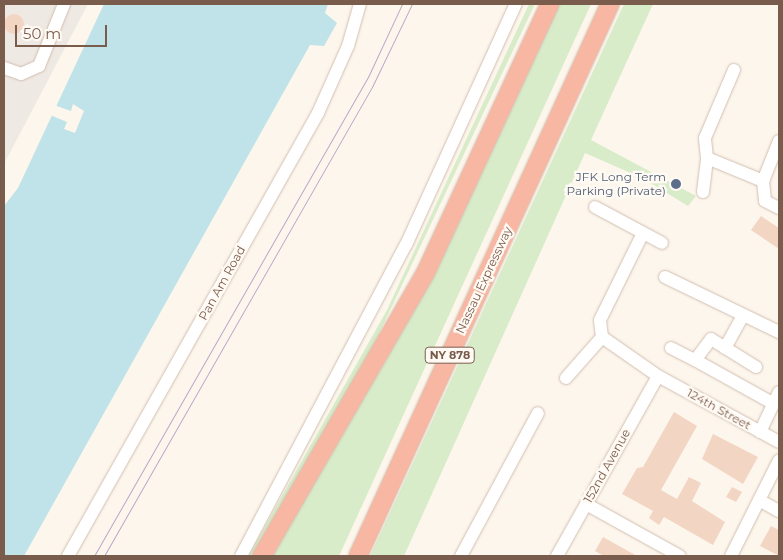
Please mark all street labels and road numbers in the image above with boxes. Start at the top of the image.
street label: Nassau Expressway [453,224,515,336]
street label: Pan Am Road [196,243,248,323]
road number: NY 878 [424,346,476,364]
street label: 124th Street [684,385,754,433]
street label: 152nd Avenue [581,426,633,506]

